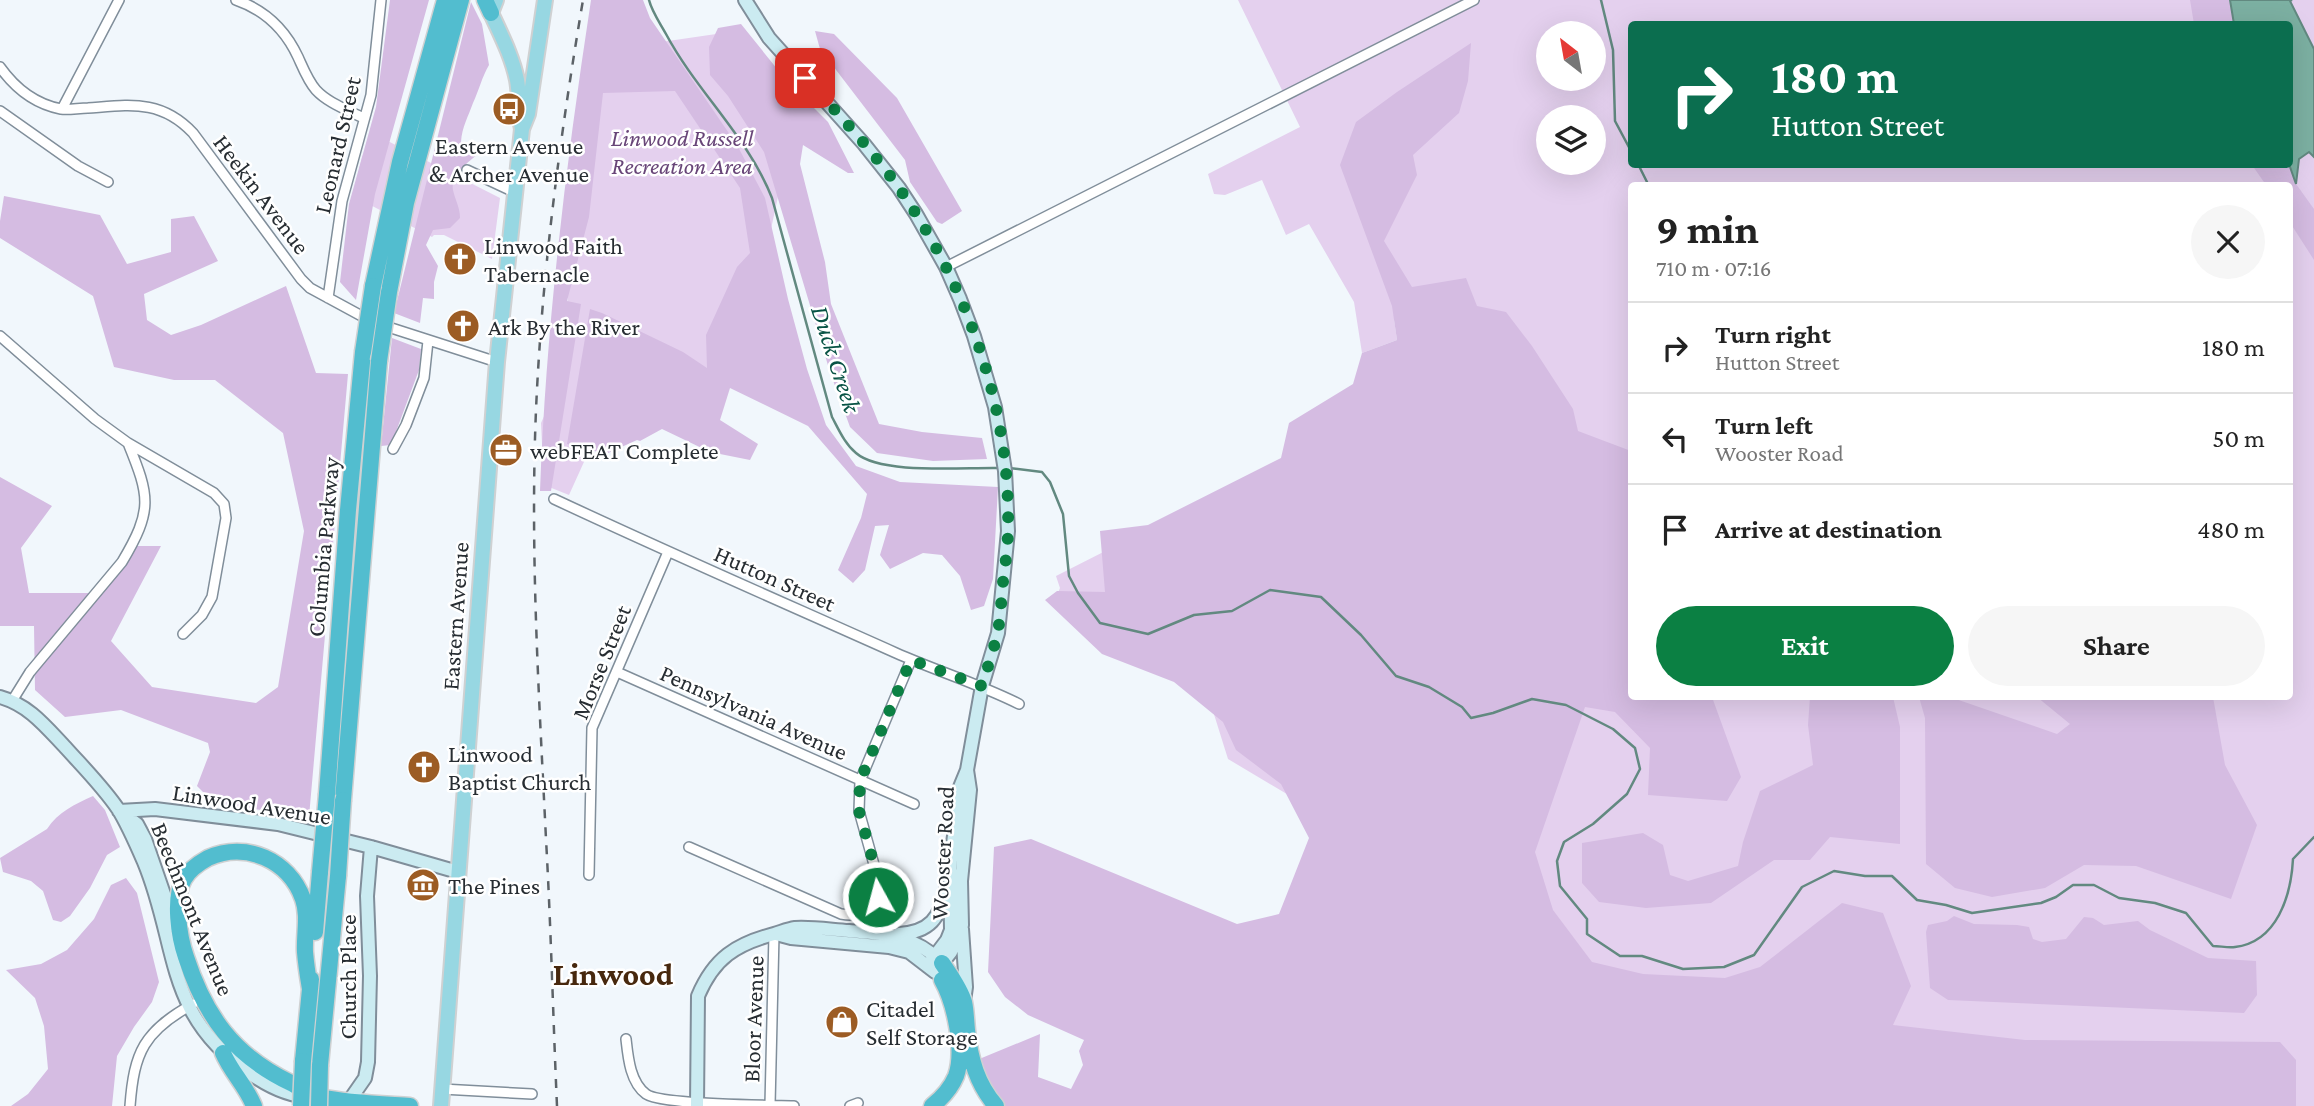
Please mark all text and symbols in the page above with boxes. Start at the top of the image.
north arrow [1536,21,1606,91]
map controls [1536,21,1606,175]
pin [775,48,835,108]
icon: right [1656,49,1747,140]
text: 180 m [1771,49,1899,104]
icon: arrive [786,59,824,97]
street label: Leonard Street [308,73,366,216]
bus stop icon: Eastern Avenue & Archer Avenue [490,90,528,128]
button: layers [1536,105,1606,175]
text: Hutton Street [1771,107,1944,143]
park label: Linwood Russell Recreation Area [611,124,755,179]
street label: Heekin Avenue [208,129,316,259]
place label: Eastern Avenue & Archer Avenue [429,132,589,187]
text: 9 min [1656,205,1759,252]
button: close [2191,205,2265,279]
place label: Linwood Faith Tabernacle [484,232,623,287]
church icon: Linwood Faith Tabernacle [441,240,479,278]
text: 710 m · 07:16 [1656,255,1771,281]
water label: Duck Creek [805,302,867,418]
church icon: Ark By the River [444,307,482,345]
place label: Ark By the River [488,313,641,340]
text: Turn right [1715,320,1831,349]
icon: right [1656,329,1694,367]
text: 180 m [2202,333,2265,362]
text: Hutton Street [1715,349,1839,375]
text: Turn left [1715,411,1813,440]
icon: left [1656,420,1694,458]
text: 50 m [2212,424,2265,453]
office icon: webFEAT Complete [487,431,525,469]
place label: webFEAT Complete [530,437,718,464]
text: Wooster Road [1715,440,1844,466]
street label: Columbia Parkway [302,455,344,638]
icon: arrive [1656,511,1694,549]
text: Arrive at destination [1715,515,1942,544]
text: 480 m [2197,515,2265,544]
street label: Hutton Street [710,539,841,617]
street label: Eastern Avenue [436,541,474,691]
street label: Morse Street [566,600,637,723]
button: Exit [1656,606,1954,686]
button: Share [1968,606,2265,686]
street label: Pennsylvania Avenue [656,659,852,765]
place label: Linwood Baptist Church [448,740,592,795]
church icon: Linwood Baptist Church [405,748,443,786]
street label: Linwood Avenue [171,778,333,830]
street label: Wooster Road [925,785,959,921]
street label: Beechmont Avenue [146,819,240,999]
position arrow [841,860,915,934]
museum icon: The Pines [404,866,442,904]
place label: The Pines [448,872,540,899]
street label: Church Place [334,915,361,1039]
street label: Bloor Avenue [737,955,769,1083]
district label: Linwood [553,956,674,992]
place label: Citadel Self Storage [866,995,978,1050]
shop icon: Citadel Self Storage [823,1003,861,1041]

